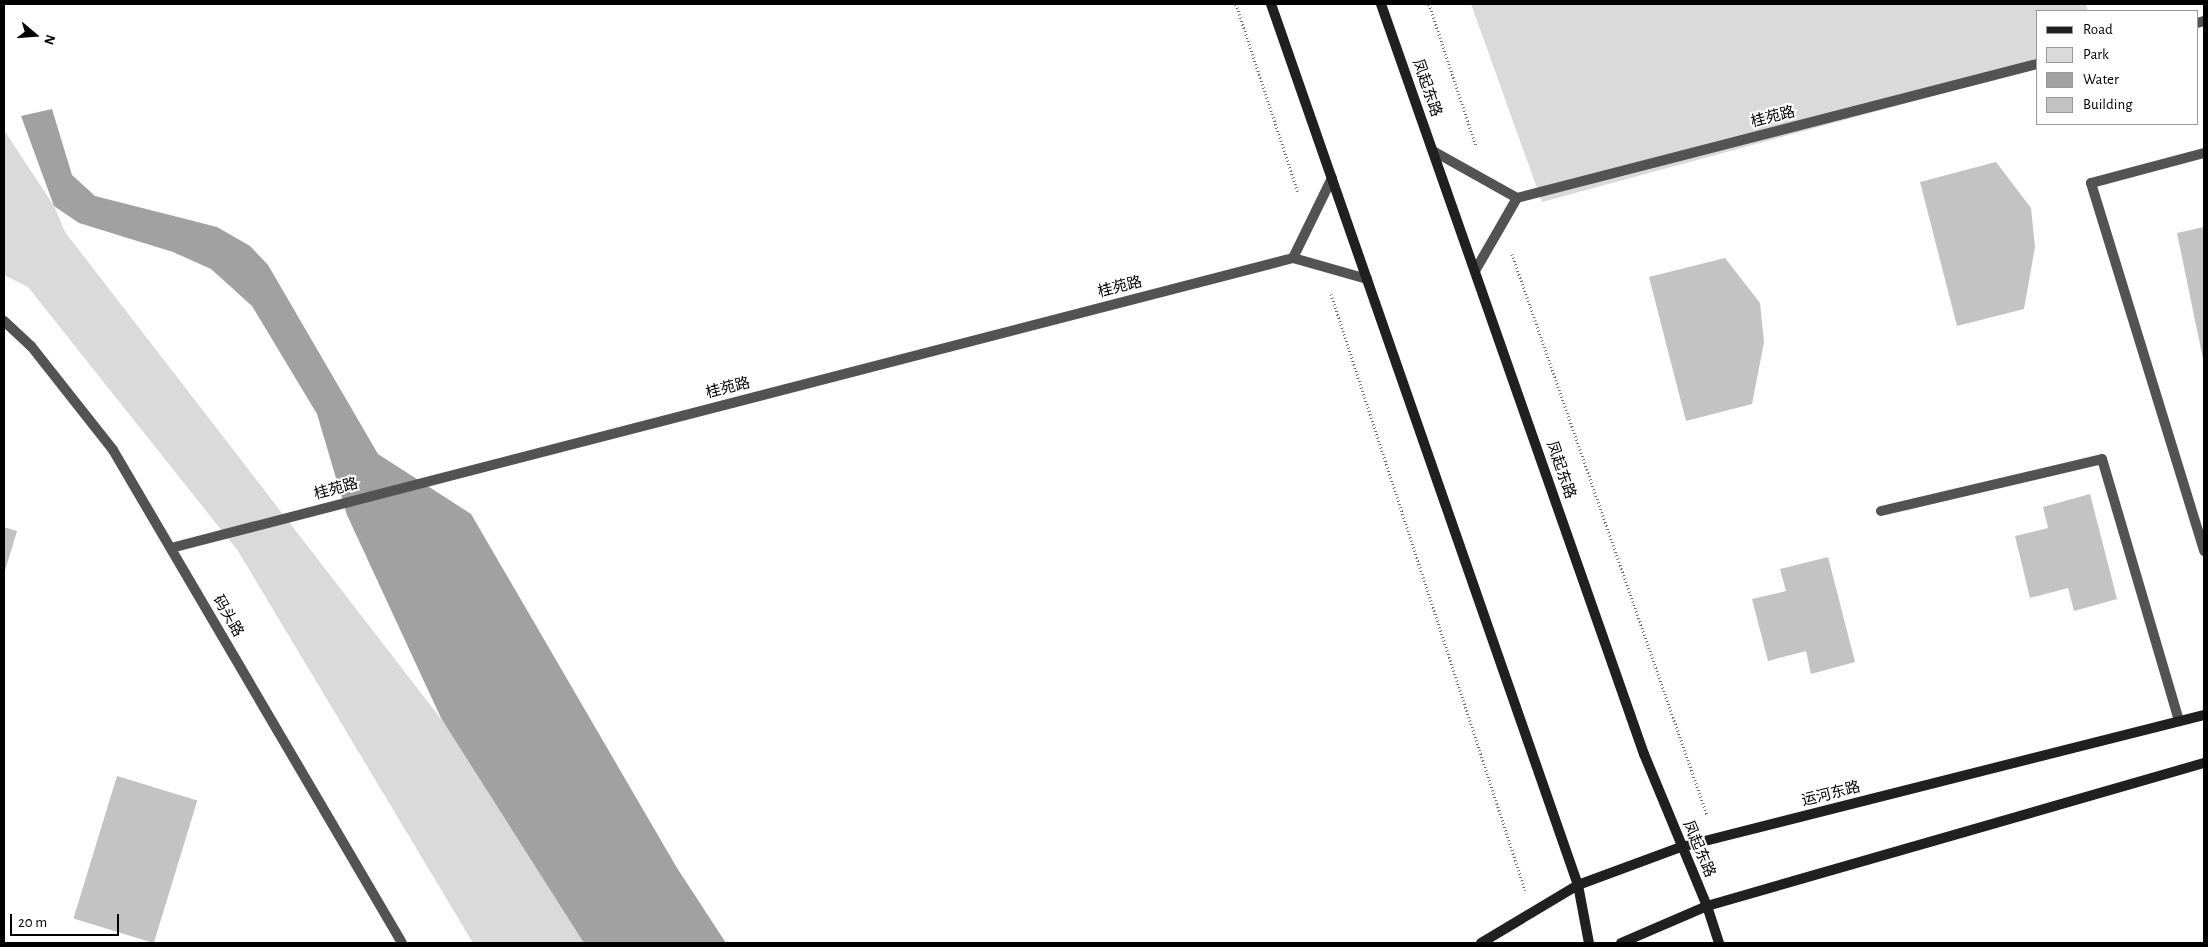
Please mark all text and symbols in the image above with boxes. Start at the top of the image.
north arrow [10,10,60,60]
legend [2036,10,2198,125]
text: Road [2083,22,2113,37]
text: N [41,33,57,46]
text: Park [2083,47,2109,62]
street label: 凤起东路 [1409,57,1445,119]
text: Water [2083,72,2119,87]
text: Building [2083,97,2133,112]
street label: 桂苑路 [1749,103,1797,131]
street label: 桂苑路 [1096,273,1144,301]
street label: 桂苑路 [704,374,752,402]
street label: 凤起东路 [1543,439,1579,501]
street label: 桂苑路 [312,474,360,504]
street label: 码头路 [209,592,247,640]
street label: 运河东路 [1800,778,1862,810]
street label: 凤起东路 [1679,818,1719,880]
scale bar [12,904,121,936]
text: 20 m [18,915,47,930]

